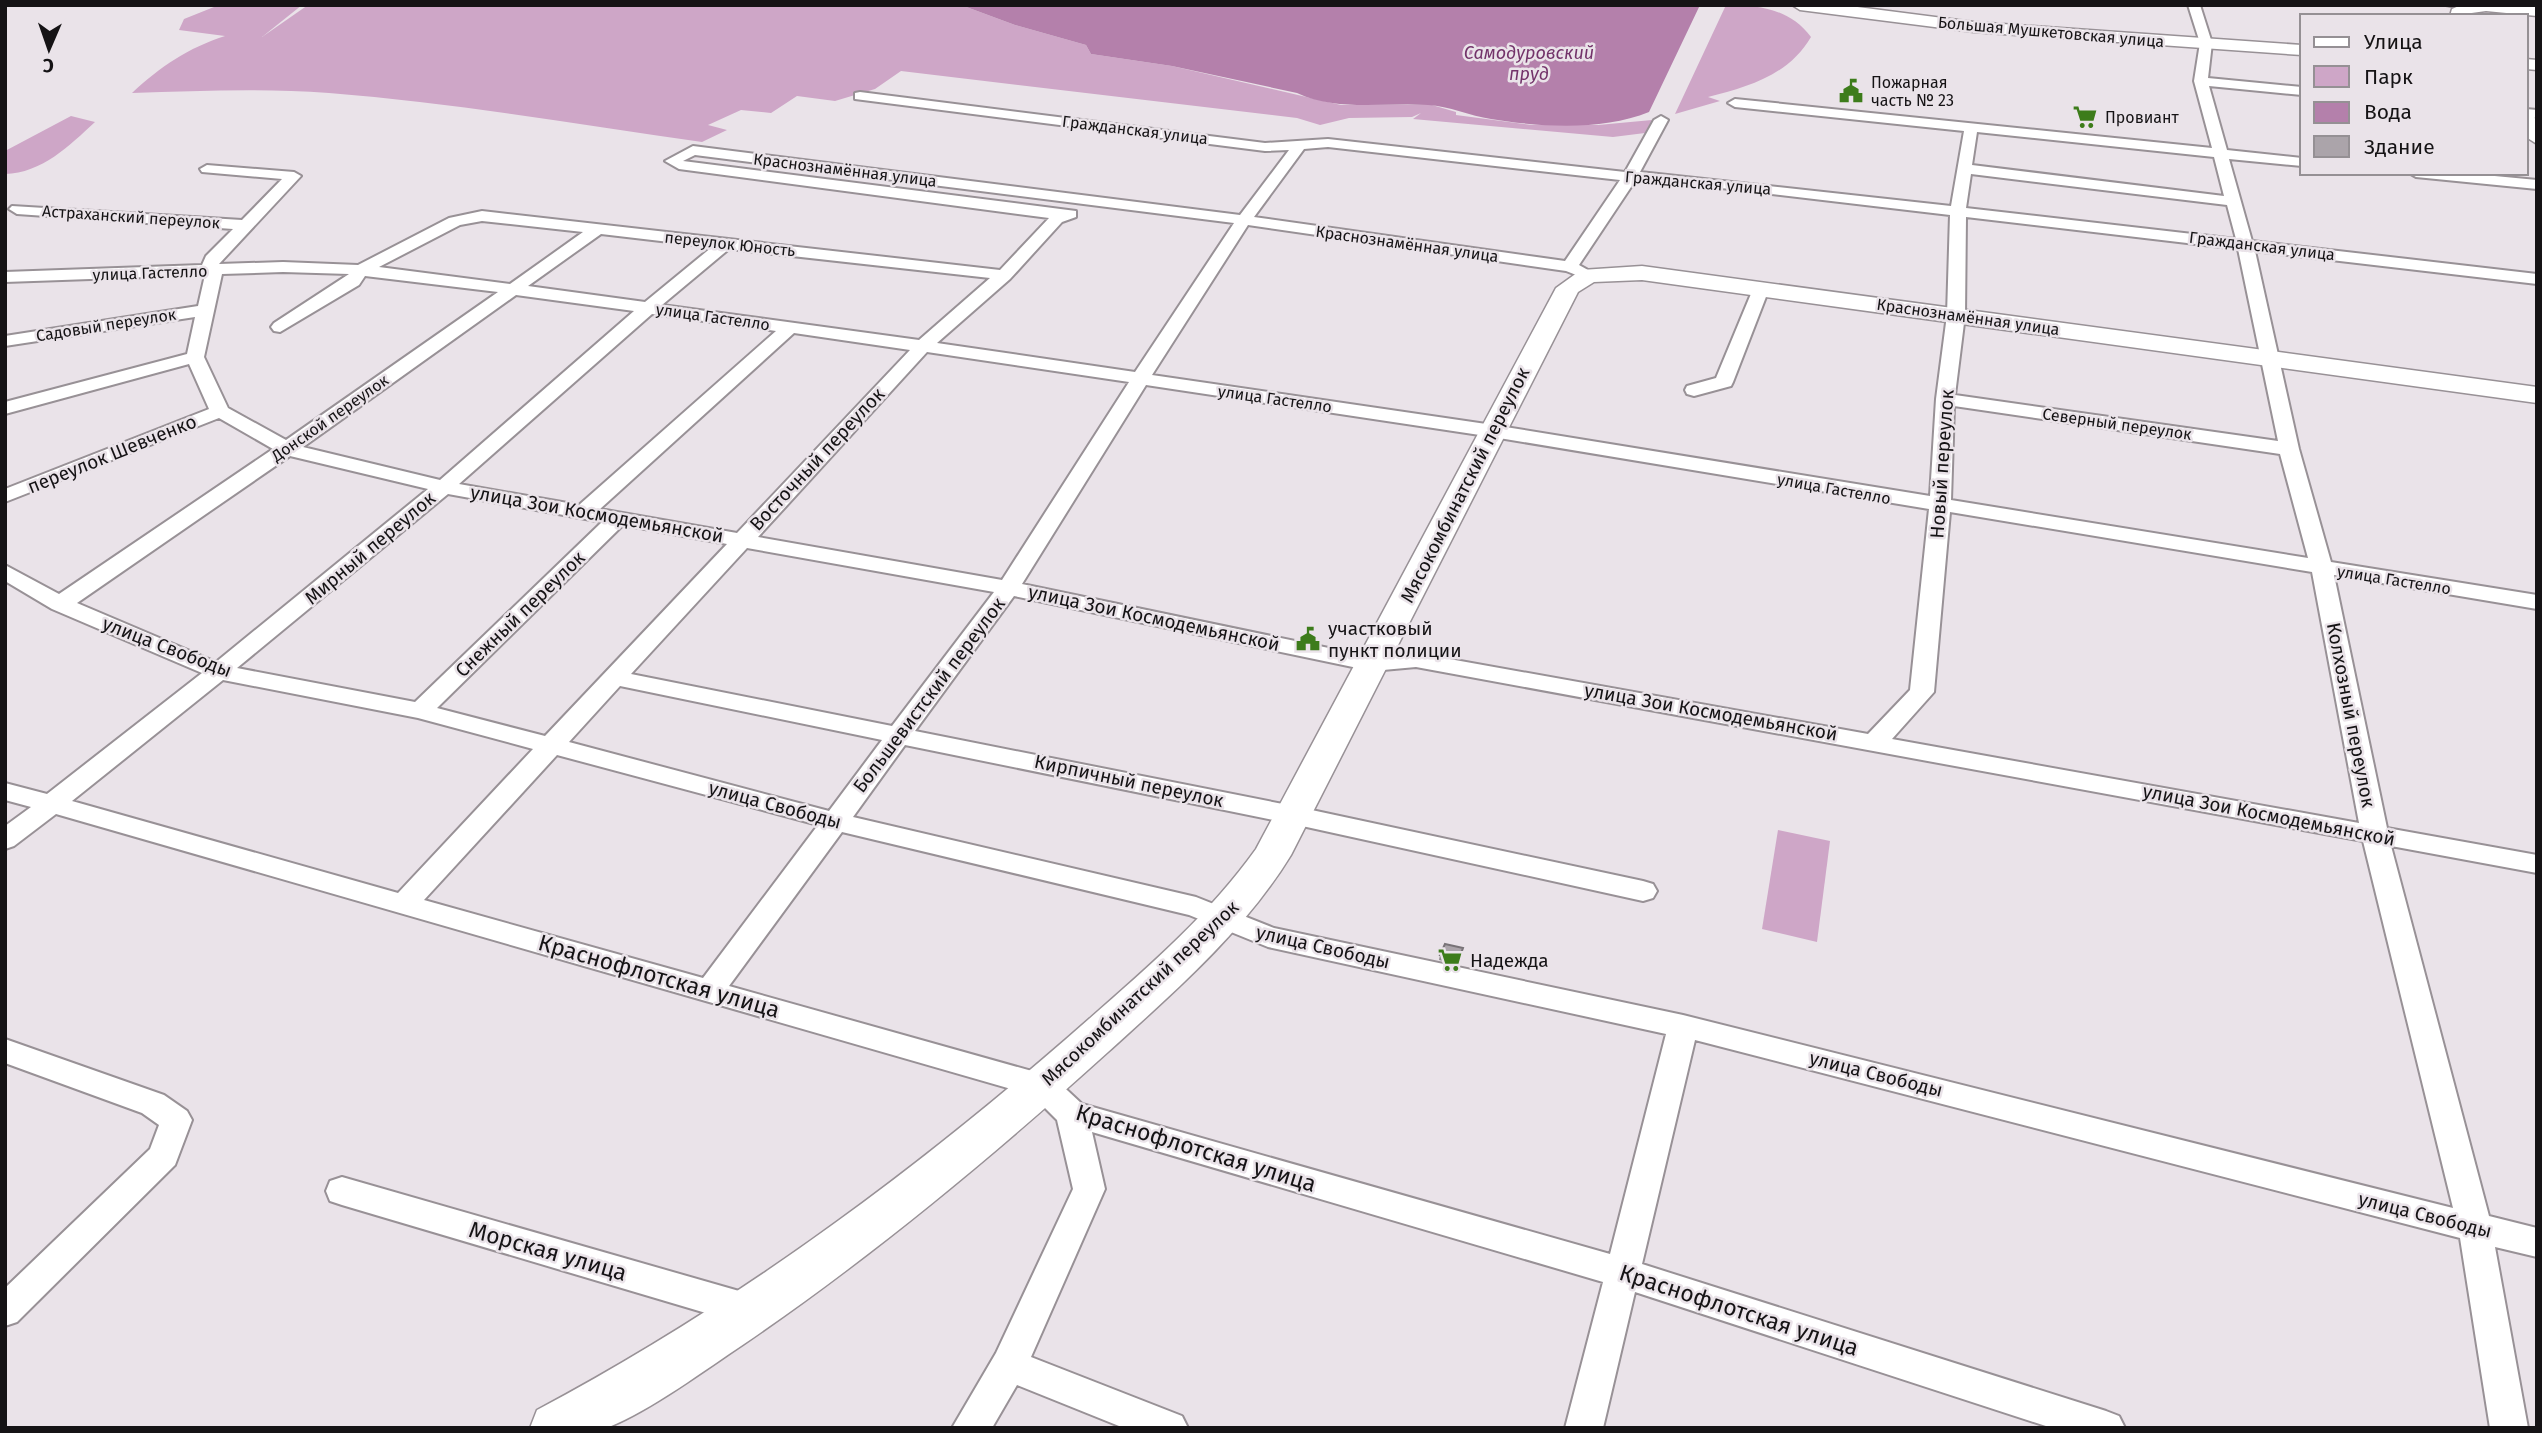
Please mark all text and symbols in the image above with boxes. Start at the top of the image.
street label: Большая Мушкетовская улица [1937,13,2165,51]
north arrow [14,14,84,84]
legend [2300,14,2528,175]
text: Улица [2364,29,2423,55]
water label: Самодуровский пруд [1464,42,1594,85]
text: С [42,54,54,77]
text: Парк [2364,64,2413,90]
place label: Пожарная часть № 23 [1871,73,1954,110]
public building icon: Пожарная часть № 23 [1837,77,1865,105]
text: Вода [2364,99,2412,125]
supermarket icon: Провиант [2071,103,2099,131]
place label: Провиант [2105,108,2179,127]
street label: Гражданская улица [1061,112,1209,148]
text: Здание [2364,134,2435,160]
street label: Краснознамённая улица [752,149,938,191]
street label: Гражданская улица [1624,167,1772,199]
street label: Астраханский переулок [42,201,221,233]
street label: Краснознамённая улица [1314,222,1500,266]
street label: переулок Юность [664,228,796,260]
street label: Гражданская улица [2188,228,2336,264]
street label: улица Гастелло [92,262,208,284]
street label: Краснознамённая улица [1875,295,2061,339]
street label: улица Гастелло [655,300,771,334]
street label: Садовый переулок [35,304,178,345]
street label: Мясокомбинатский переулок [1395,363,1535,607]
street label: Донской переулок [267,370,393,466]
street label: улица Гастелло [1217,382,1333,416]
street label: Восточный переулок [745,383,889,535]
street label: Новый переулок [1925,389,1959,539]
street label: Северный переулок [2041,404,2194,444]
street label: переулок Шевченко [24,410,200,498]
street label: улица Гастелло [1776,470,1892,508]
street label: улица Зои Космодемьянской [469,480,725,548]
street label: Мирный переулок [300,487,440,609]
street label: Снежный переулок [450,546,590,682]
street label: улица Гастелло [2336,562,2452,598]
street label: улица Зои Космодемьянской [1026,580,1282,656]
street label: Большевистский переулок [848,593,1010,797]
street label: улица Свободы [99,612,235,682]
place label: участковый пункт полиции [1328,617,1462,662]
street label: Колхозный переулок [2322,621,2380,809]
public building icon: участковый пункт полиции [1294,625,1322,653]
street label: улица Зои Космодемьянской [1583,678,1839,746]
street label: Кирпичный переулок [1032,750,1226,812]
street label: улица Свободы [706,776,844,834]
street label: улица Зои Космодемьянской [2141,779,2397,851]
street label: Мясокомбинатский переулок [1037,895,1243,1091]
street label: улица Свободы [1254,920,1392,974]
street label: Краснофлотская улица [535,928,783,1024]
supermarket icon: Надежда [1436,946,1464,974]
place label: Надежда [1470,949,1549,972]
street label: улица Свободы [1807,1046,1945,1102]
street label: Краснофлотская улица [1072,1098,1320,1198]
street label: улица Свободы [2356,1187,2494,1243]
street label: Морская улица [466,1215,630,1287]
street label: Краснофлотская улица [1616,1258,1862,1362]

